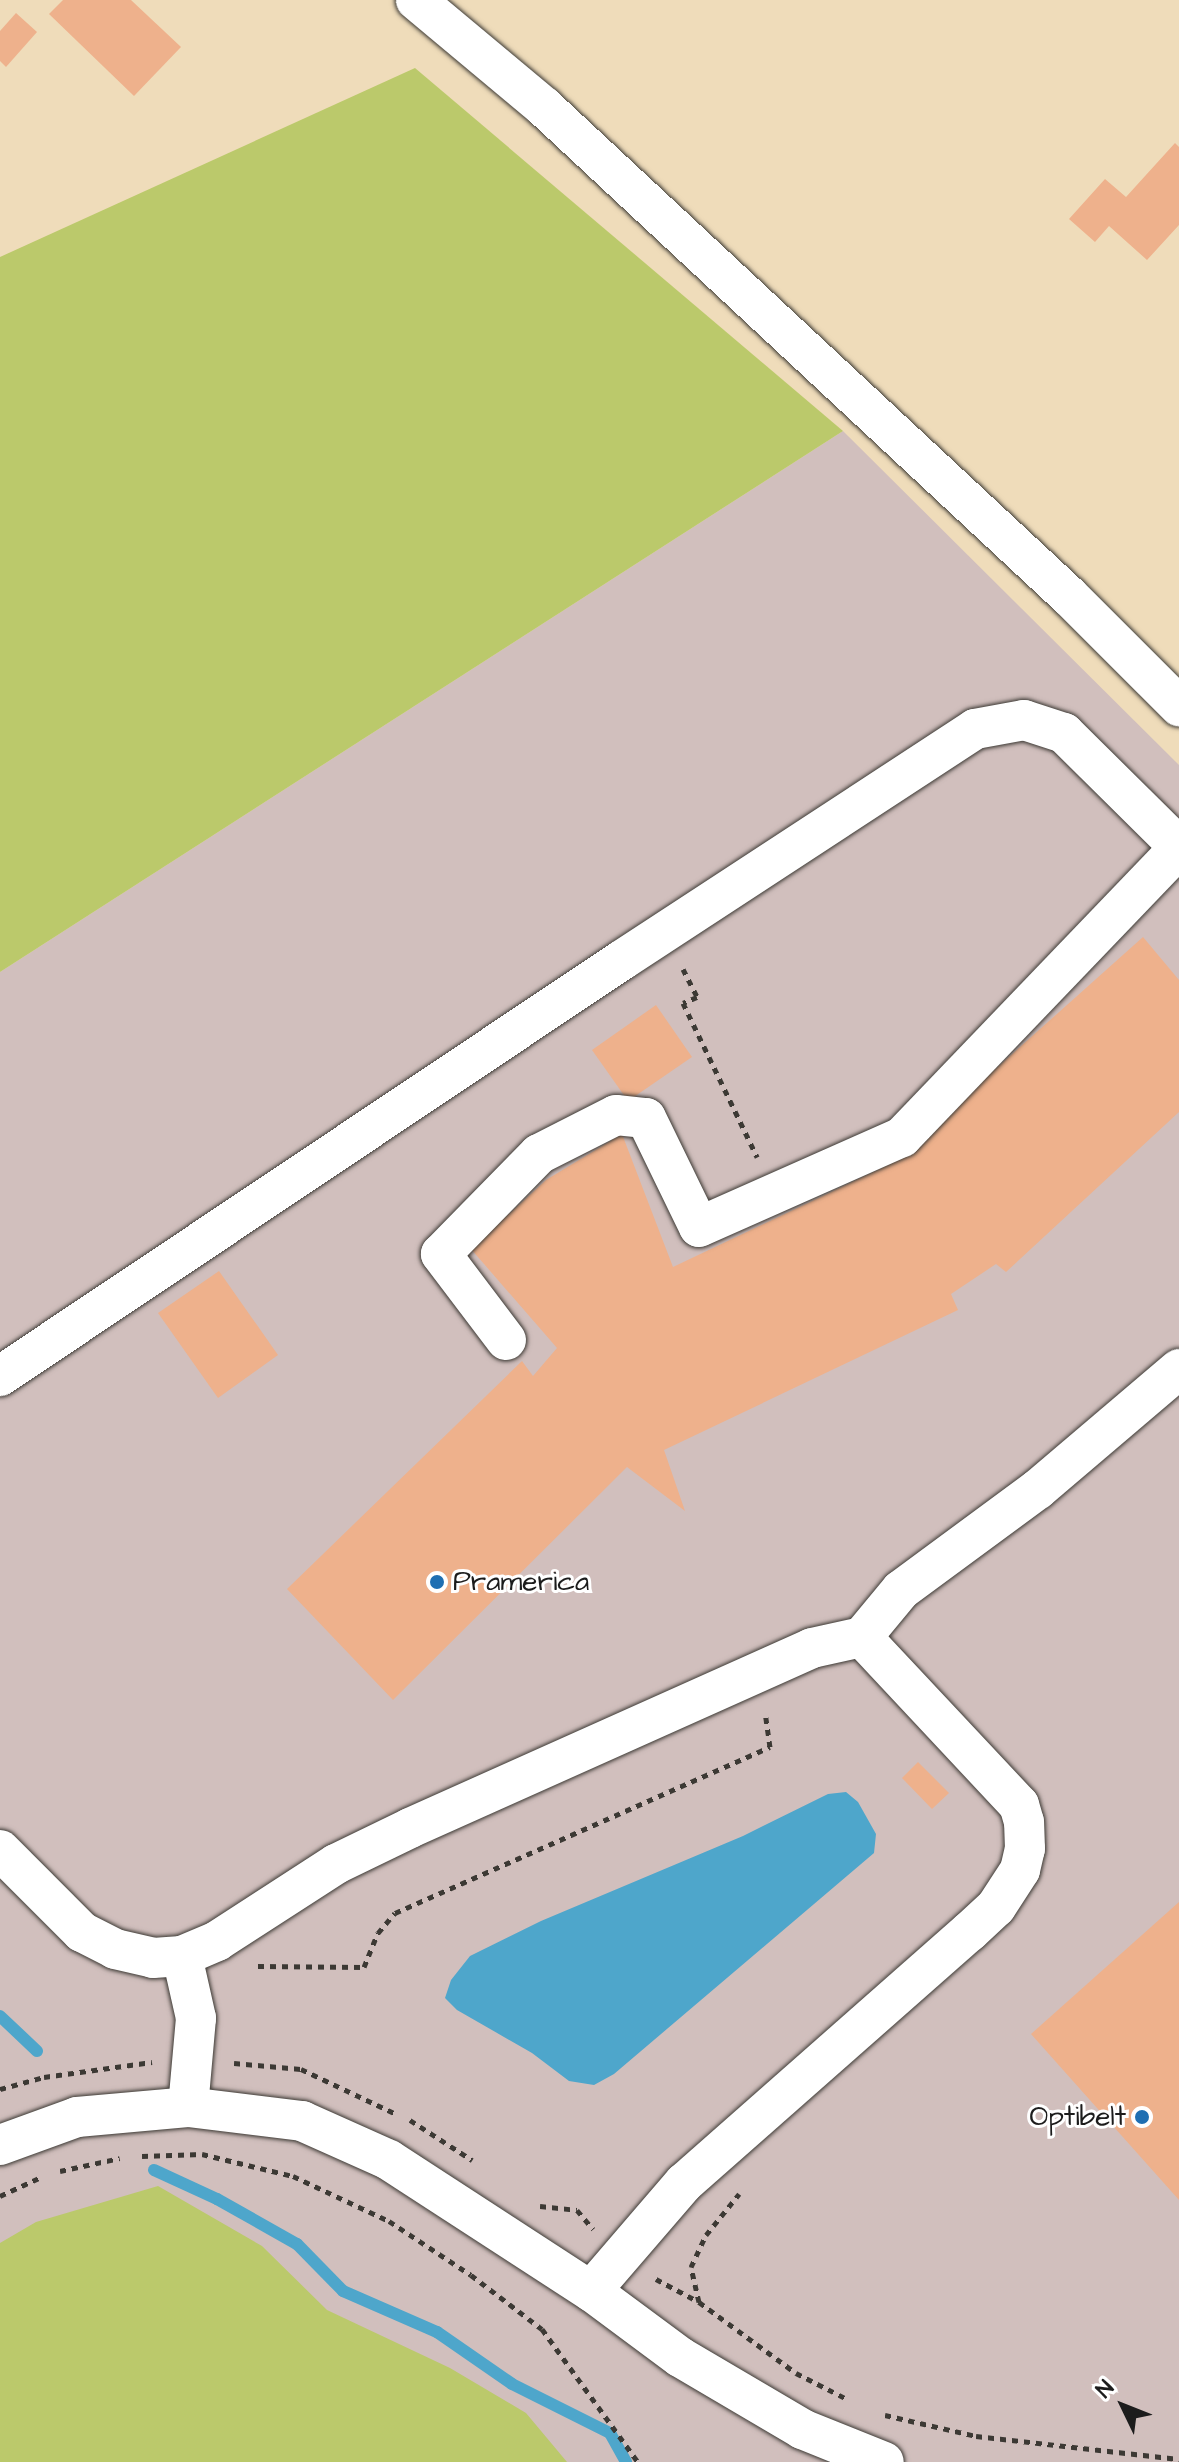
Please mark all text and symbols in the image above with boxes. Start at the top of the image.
place label: Pramerica [453,1565,589,1599]
marker: Pramerica [428,1573,446,1591]
place label: Optibelt [1030,2100,1126,2134]
marker: Optibelt [1133,2108,1151,2126]
north arrow [1083,2366,1163,2446]
text: N [1089,2374,1121,2405]

